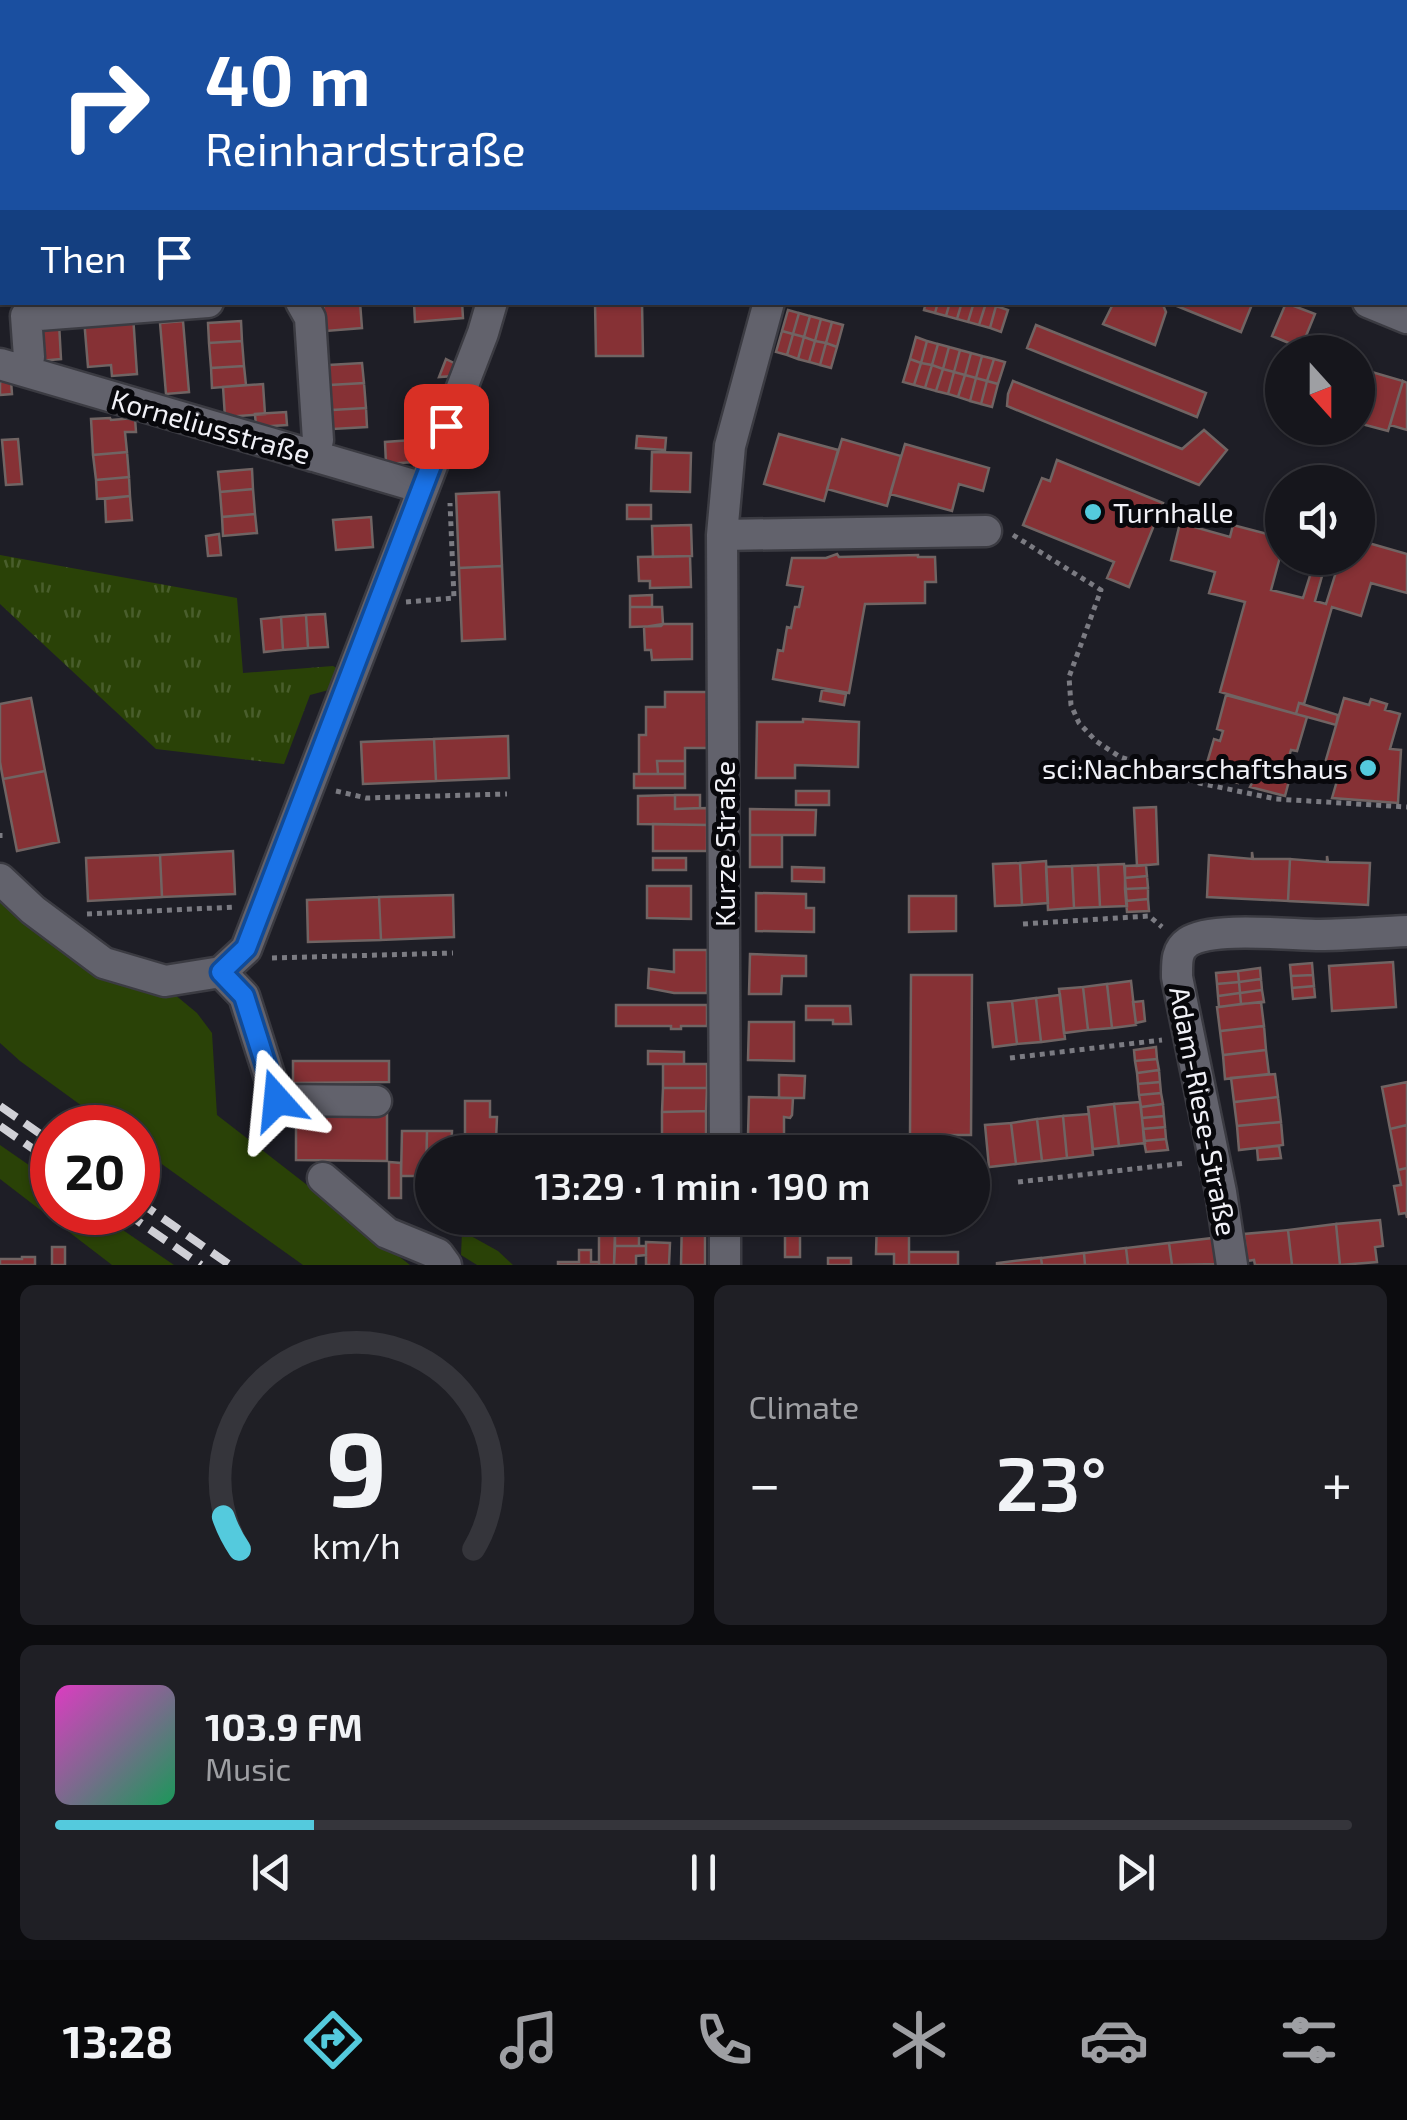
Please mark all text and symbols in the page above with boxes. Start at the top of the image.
text: 40 m [205,36,371,120]
icon: right [40,40,170,170]
text: Reinhardstraße [205,121,526,175]
icon: arrive [147,230,202,285]
text: Then [40,235,127,281]
north arrow [1265,335,1375,445]
map controls [1265,335,1375,575]
street label: Korneliusstraße [108,381,314,471]
pin [404,384,489,469]
icon: arrive [419,399,474,454]
button: sound [1265,465,1375,575]
place label: Turnhalle [1113,495,1234,529]
marker: Turnhalle [1082,501,1104,523]
place label: sci:Nachbarschaftshaus [1042,751,1348,785]
marker: sci:Nachbarschaftshaus [1357,757,1379,779]
street label: Kurze Straße [707,761,741,927]
street label: Adam-Riese-Straße [1163,983,1245,1239]
position arrow [225,1048,329,1152]
speed limit sign: 20 [30,1105,160,1235]
text: 13:29 · 1 min · 190 m [535,1162,870,1208]
text: Climate [749,1387,859,1425]
text: 9 [326,1403,387,1528]
text: 23° [995,1436,1107,1526]
text: − [749,1449,781,1515]
text: + [1322,1449,1352,1515]
text: km/h [312,1523,401,1566]
text: 103.9 FM [205,1703,363,1749]
text: Music [205,1749,291,1787]
icon: previous [244,1845,299,1900]
icon: pause [676,1845,731,1900]
icon: next [1108,1845,1163,1900]
icon: directions [298,2005,368,2075]
icon: music [494,2005,564,2075]
icon: phone [689,2005,759,2075]
icon: climate [884,2005,954,2075]
icon: car [1079,2005,1149,2075]
icon: filters [1274,2005,1344,2075]
text: 13:28 [63,2013,173,2067]

